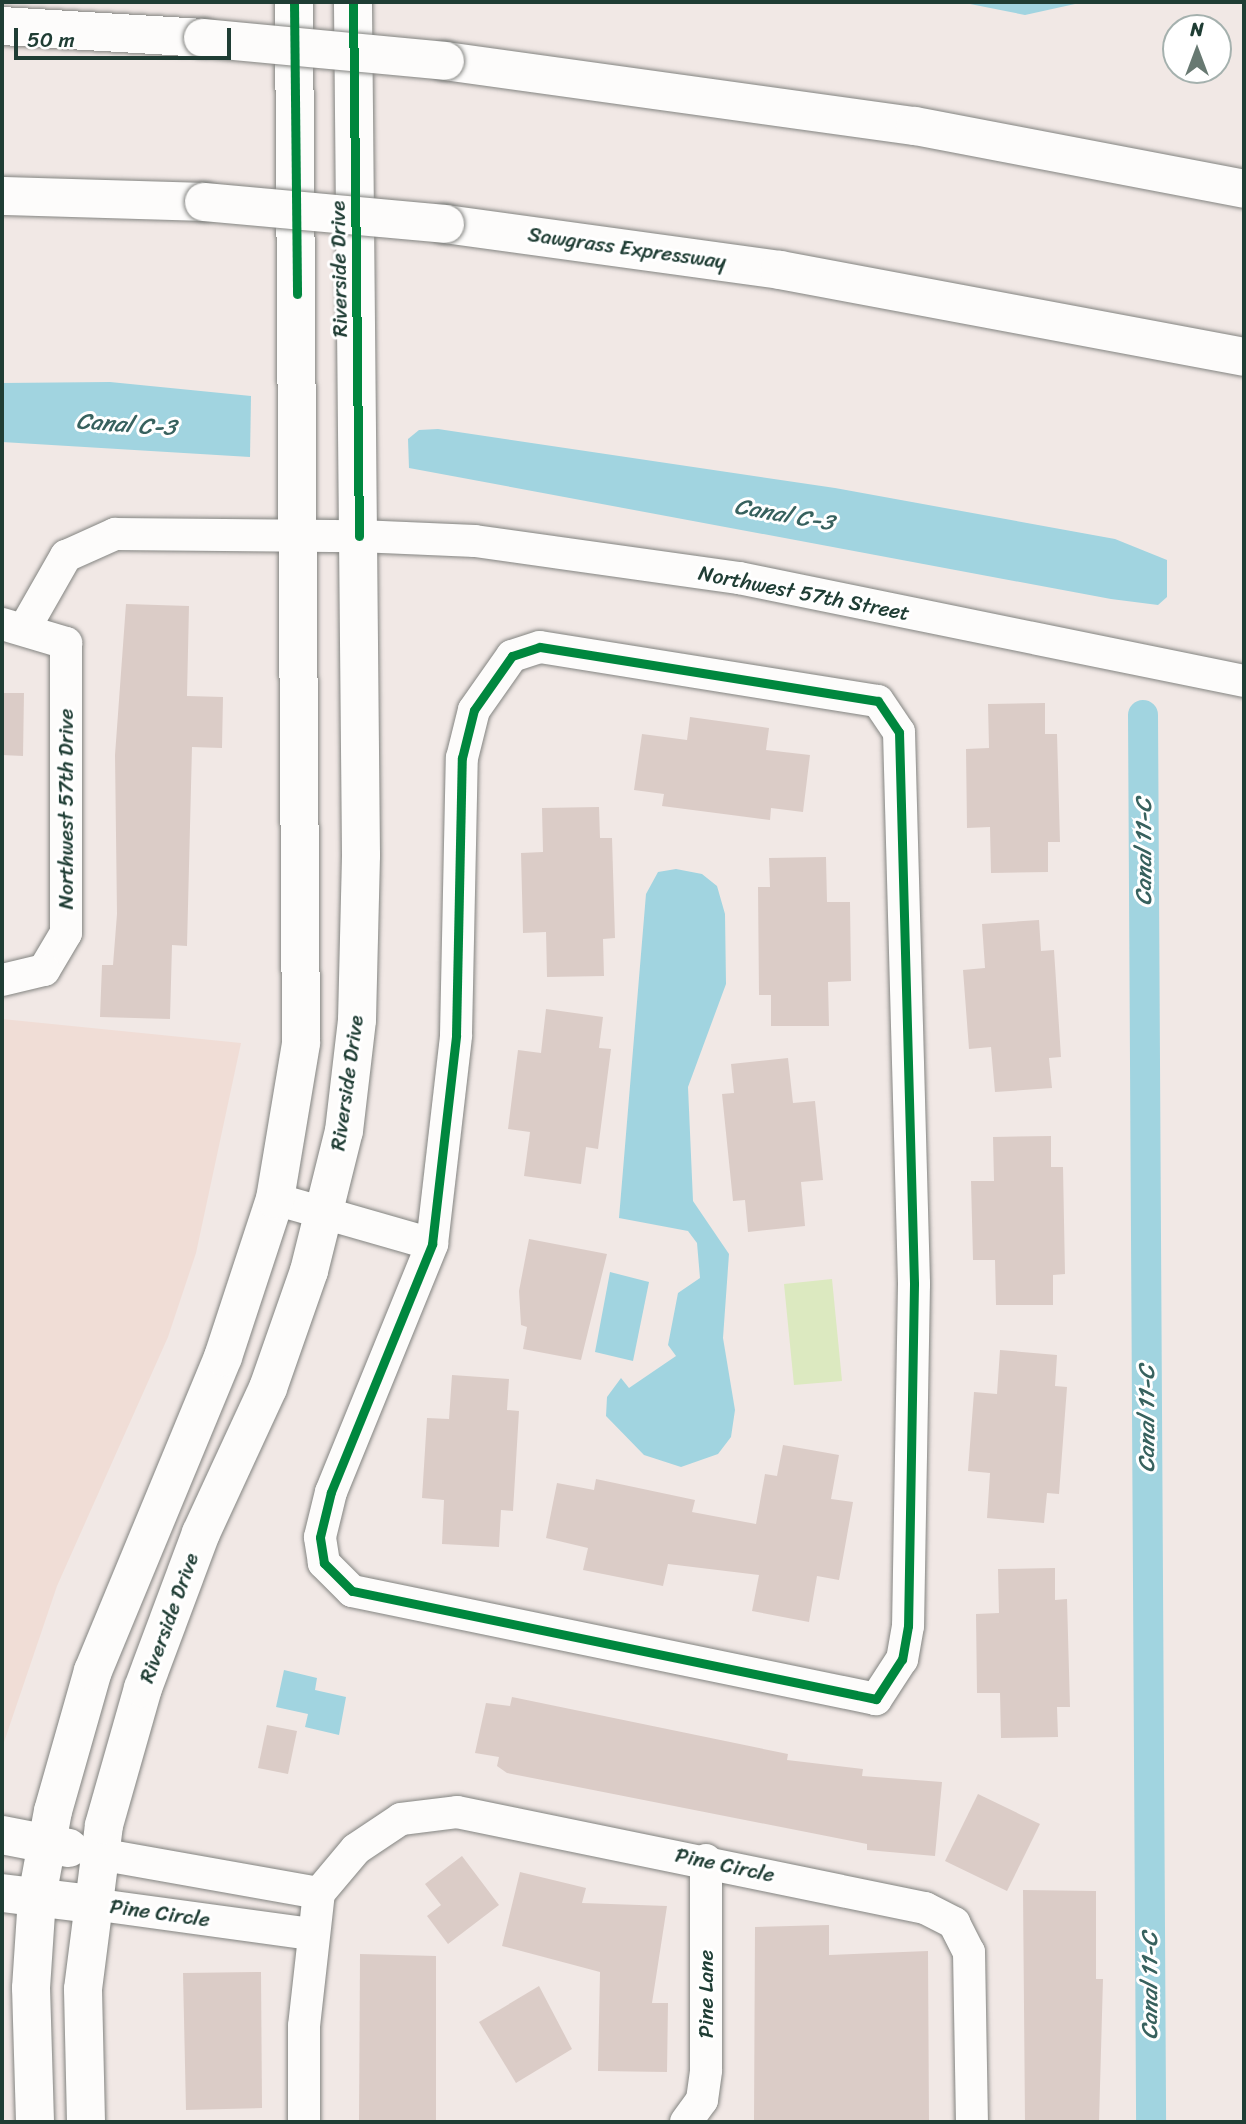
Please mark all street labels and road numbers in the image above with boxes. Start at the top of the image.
street label: Riverside Drive [325,200,353,338]
street label: Sawgrass Expressway [526,222,728,274]
street label: Northwest 57th Street [696,560,912,626]
street label: Northwest 57th Drive [53,709,79,909]
street label: Riverside Drive [325,1013,369,1153]
street label: Riverside Drive [134,1549,204,1687]
street label: Pine Circle [673,1842,777,1888]
street label: Pine Circle [108,1894,212,1932]
street label: Pine Lane [693,1950,719,2038]

